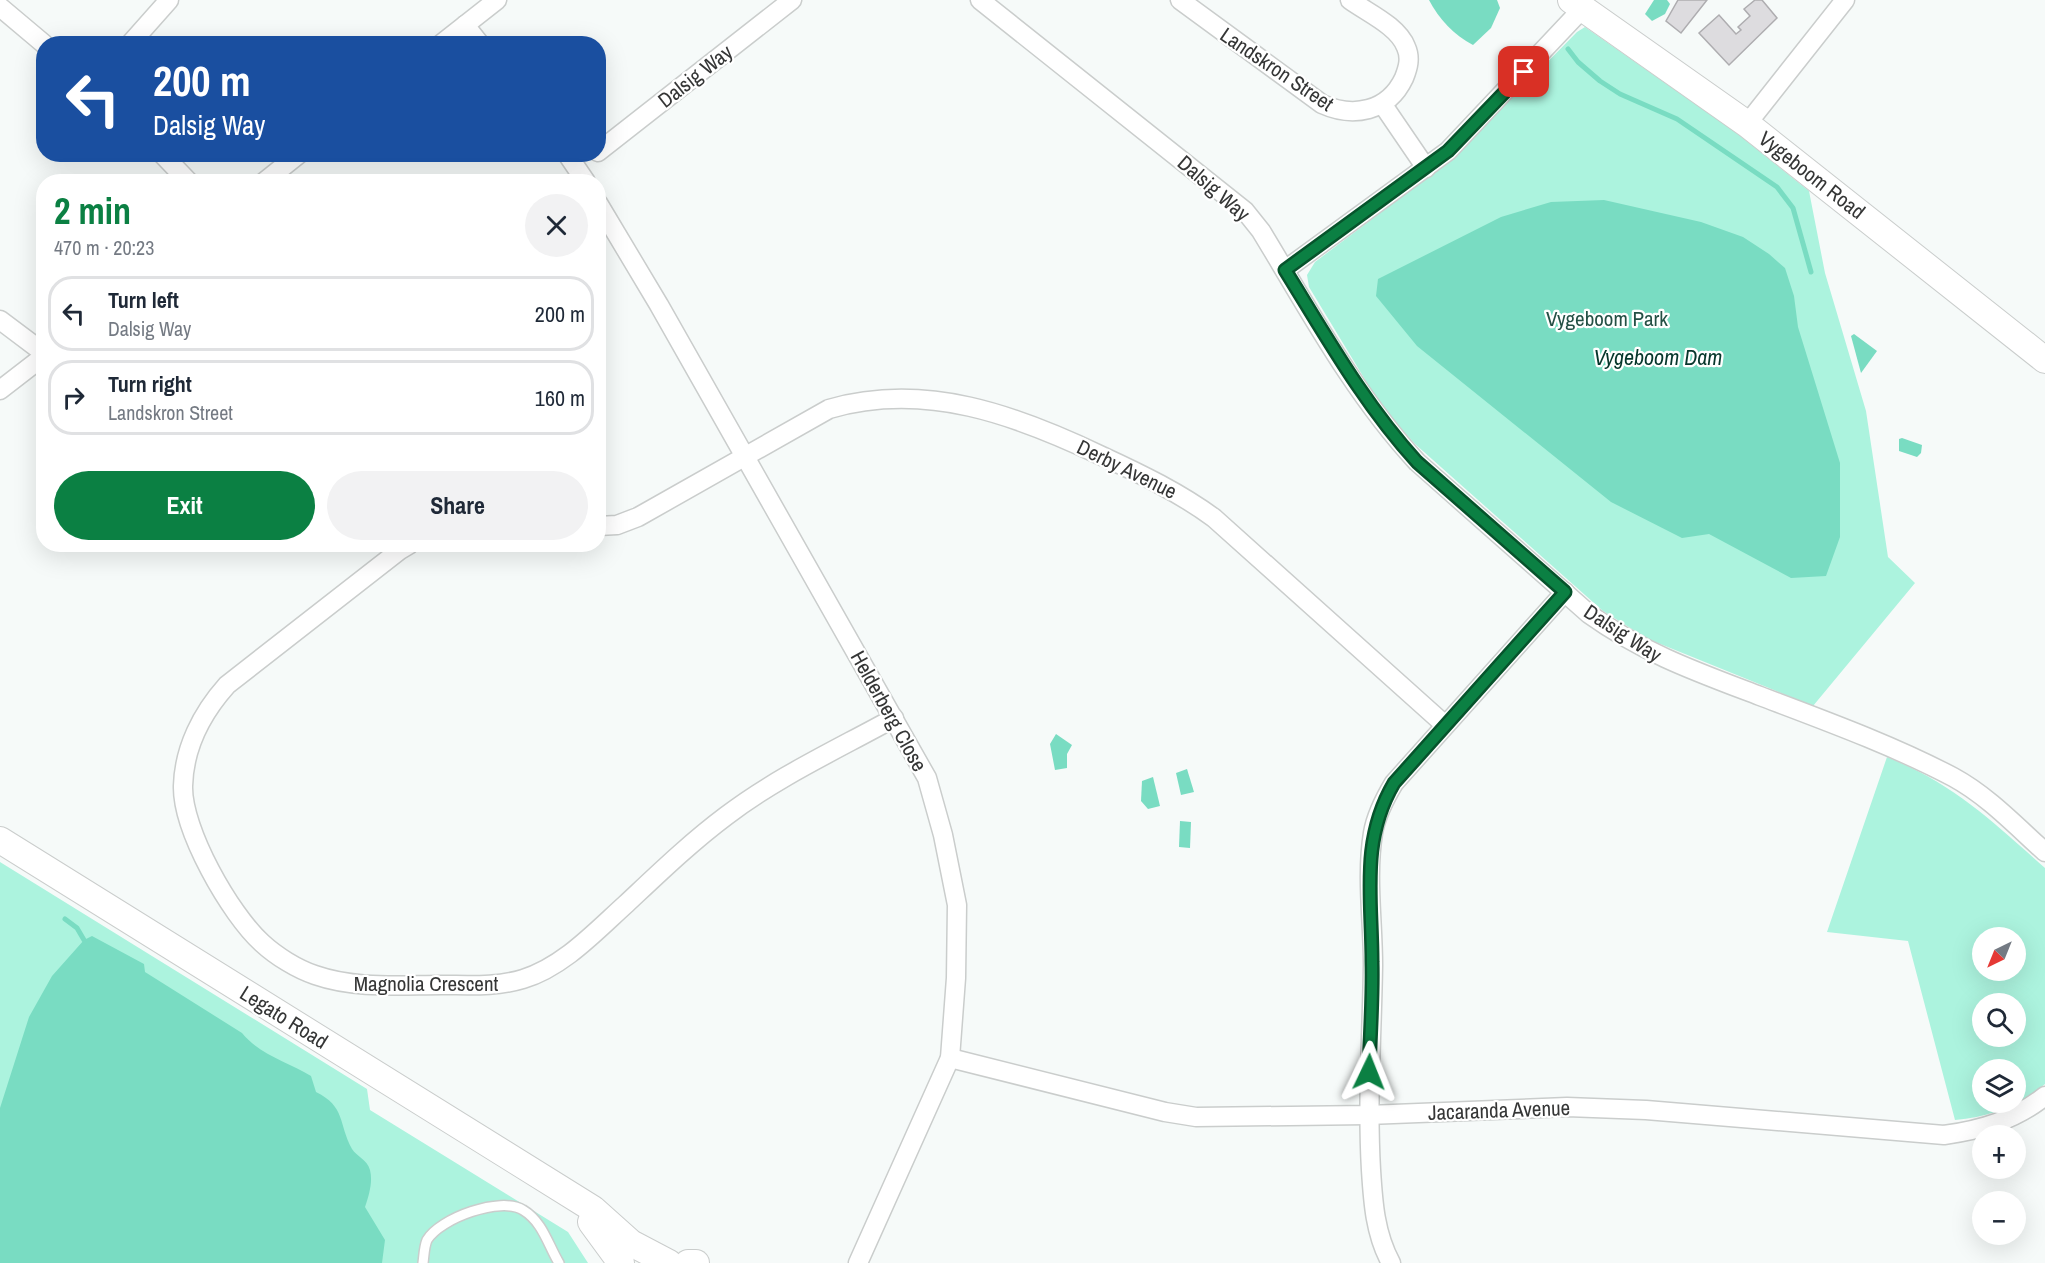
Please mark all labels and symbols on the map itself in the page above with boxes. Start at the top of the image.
street label: Landskron Street [1215,20,1340,118]
street label: Dalsig Way [652,37,739,114]
pin [1498,46,1549,97]
street label: Vygeboom Road [1753,124,1871,226]
street label: Dalsig Way [1172,148,1257,228]
park label: Vygeboom Park [1546,304,1668,333]
water label: Vygeboom Dam [1594,342,1722,372]
street label: Derby Avenue [1072,432,1182,506]
street label: Dalsig Way [1578,597,1668,669]
street label: Helderberg Close [844,645,934,777]
north arrow [1972,927,2026,981]
street label: Magnolia Crescent [354,969,498,998]
street label: Legato Road [234,979,334,1055]
position arrow [1337,1040,1401,1104]
street label: Jacaranda Avenue [1427,1093,1571,1127]

